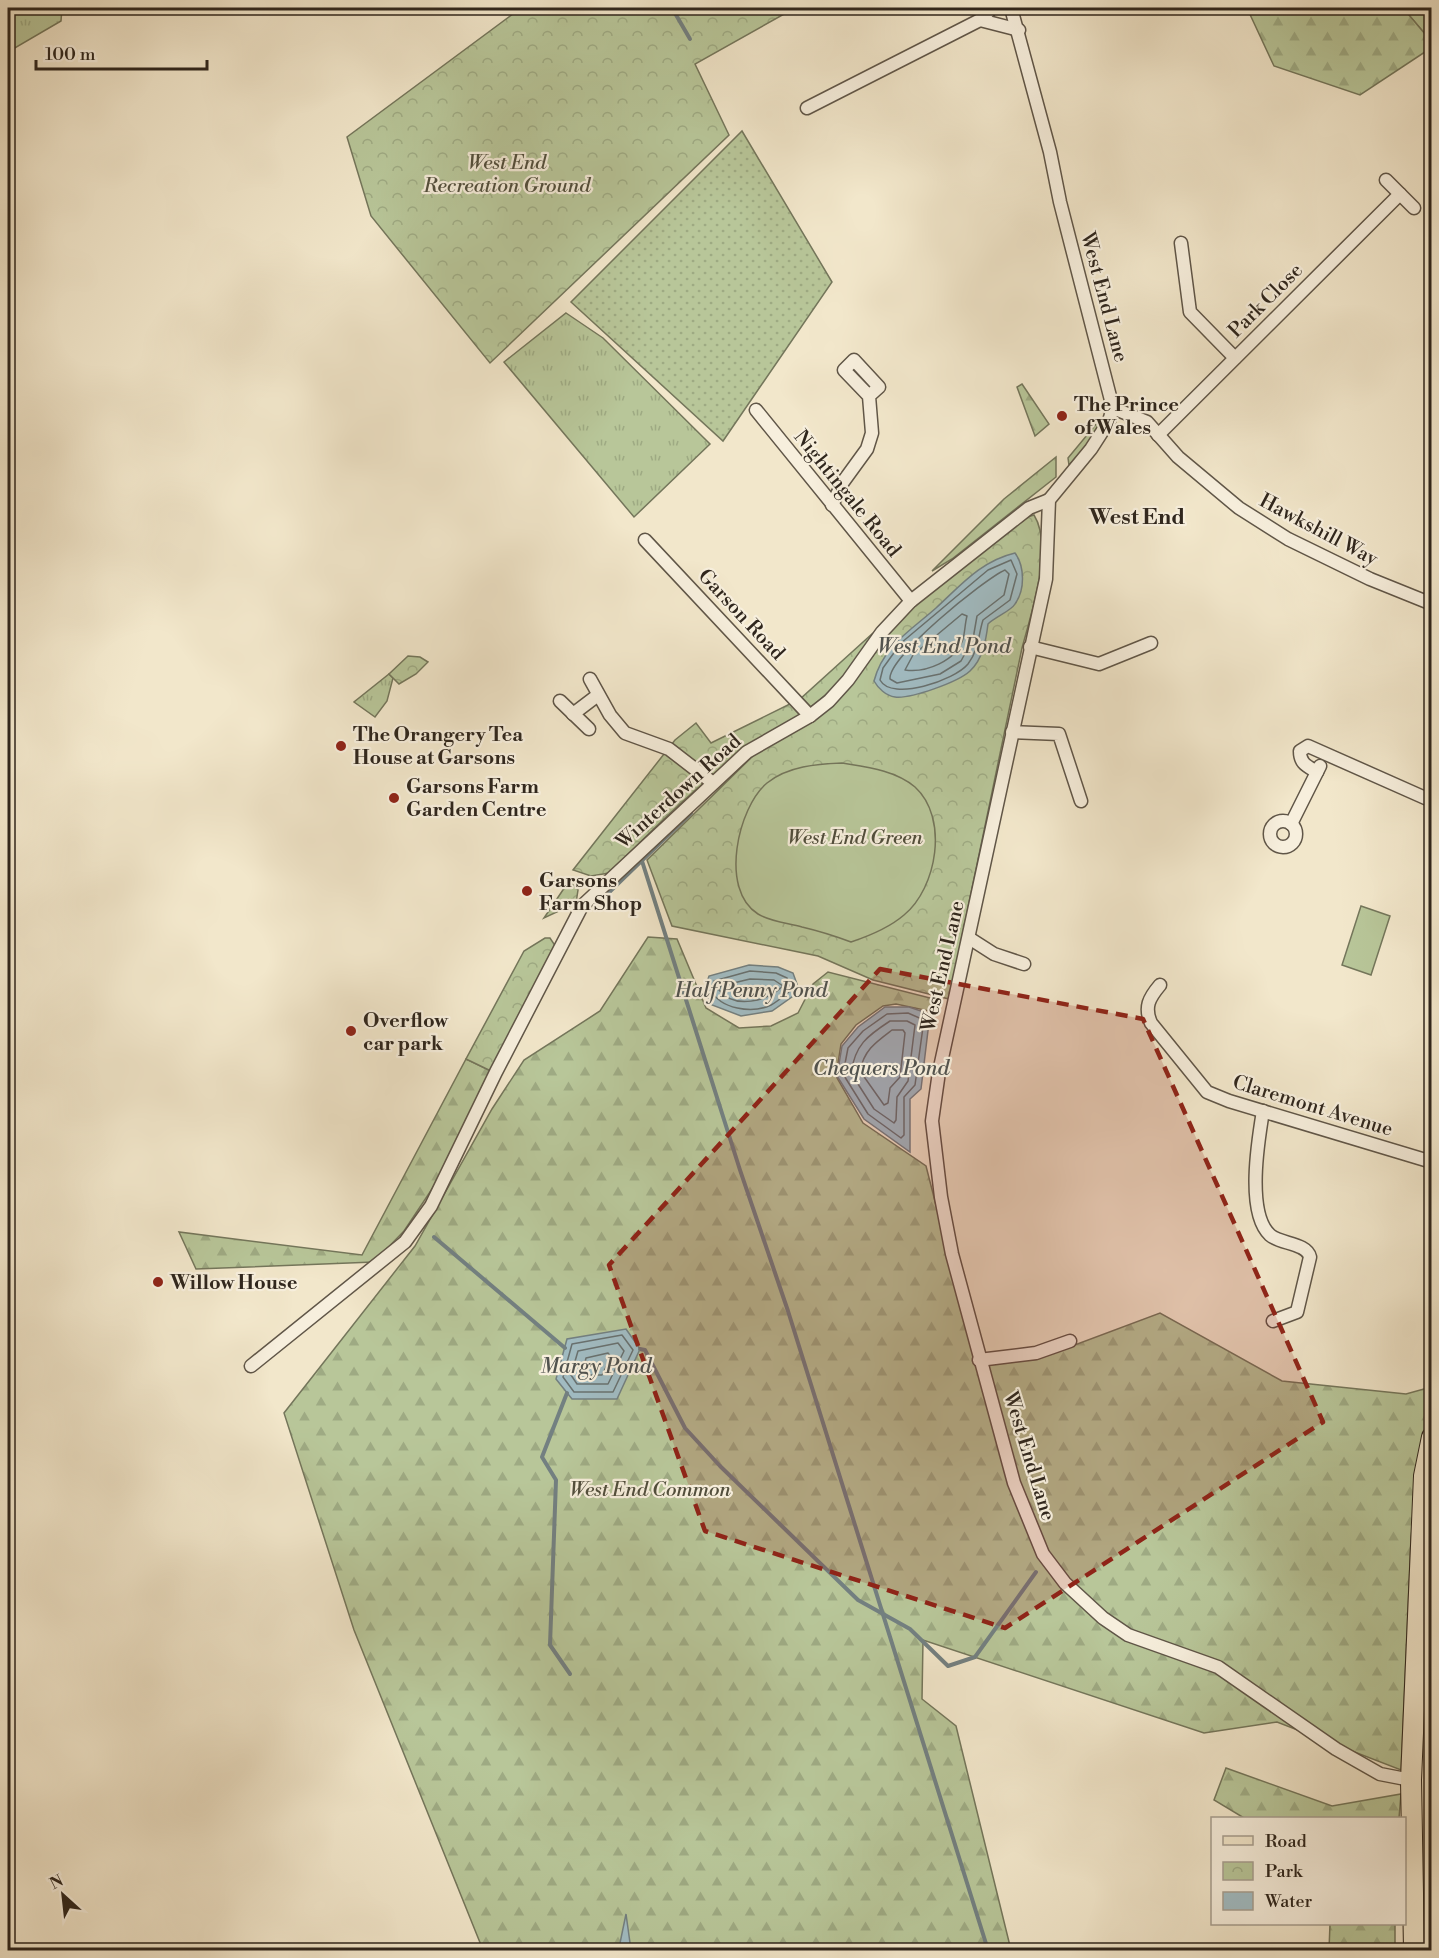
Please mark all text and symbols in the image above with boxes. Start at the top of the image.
scale bar [36,33,207,71]
text: 100 m [45,43,96,66]
park label: West End Recreation Ground [423,151,591,199]
street label: West End Lane [1074,229,1133,365]
street label: Park Close [1223,258,1309,344]
place label: The Prince of Wales [1074,393,1179,441]
marker: The Prince of Wales [1055,409,1069,423]
street label: Nightingale Road [788,425,906,563]
street label: Hawkshill Way [1255,489,1382,572]
district label: West End [1088,504,1185,531]
street label: Garson Road [692,564,790,666]
water label: West End Pond [877,634,1012,660]
place label: The Orangery Tea House at Garsons [353,723,523,771]
street label: Winterdown Road [610,729,747,856]
marker: The Orangery Tea House at Garsons [334,739,348,753]
place label: Garsons Farm Garden Centre [406,775,547,823]
marker: Garsons Farm Garden Centre [387,791,401,805]
park label: West End Green [787,826,924,851]
place label: Garsons Farm Shop [539,869,642,917]
marker: Garsons Farm Shop [520,884,534,898]
street label: West End Lane [916,898,971,1035]
water label: Half Penny Pond [674,978,828,1004]
place label: Overflow car park [363,1009,449,1057]
marker: Overflow car park [344,1024,358,1038]
water label: Chequers Pond [813,1056,950,1082]
street label: Claremont Avenue [1229,1070,1396,1143]
place label: Willow House [169,1271,298,1296]
marker: Willow House [151,1275,165,1289]
water label: Margy Pond [540,1354,653,1380]
street label: West End Lane [997,1388,1060,1524]
park label: West End Common [569,1478,731,1503]
legend [1211,1817,1406,1925]
text: Road [1265,1830,1308,1853]
text: Park [1265,1860,1304,1883]
north arrow [33,1865,93,1925]
text: N [46,1871,67,1894]
text: Water [1264,1890,1313,1913]

